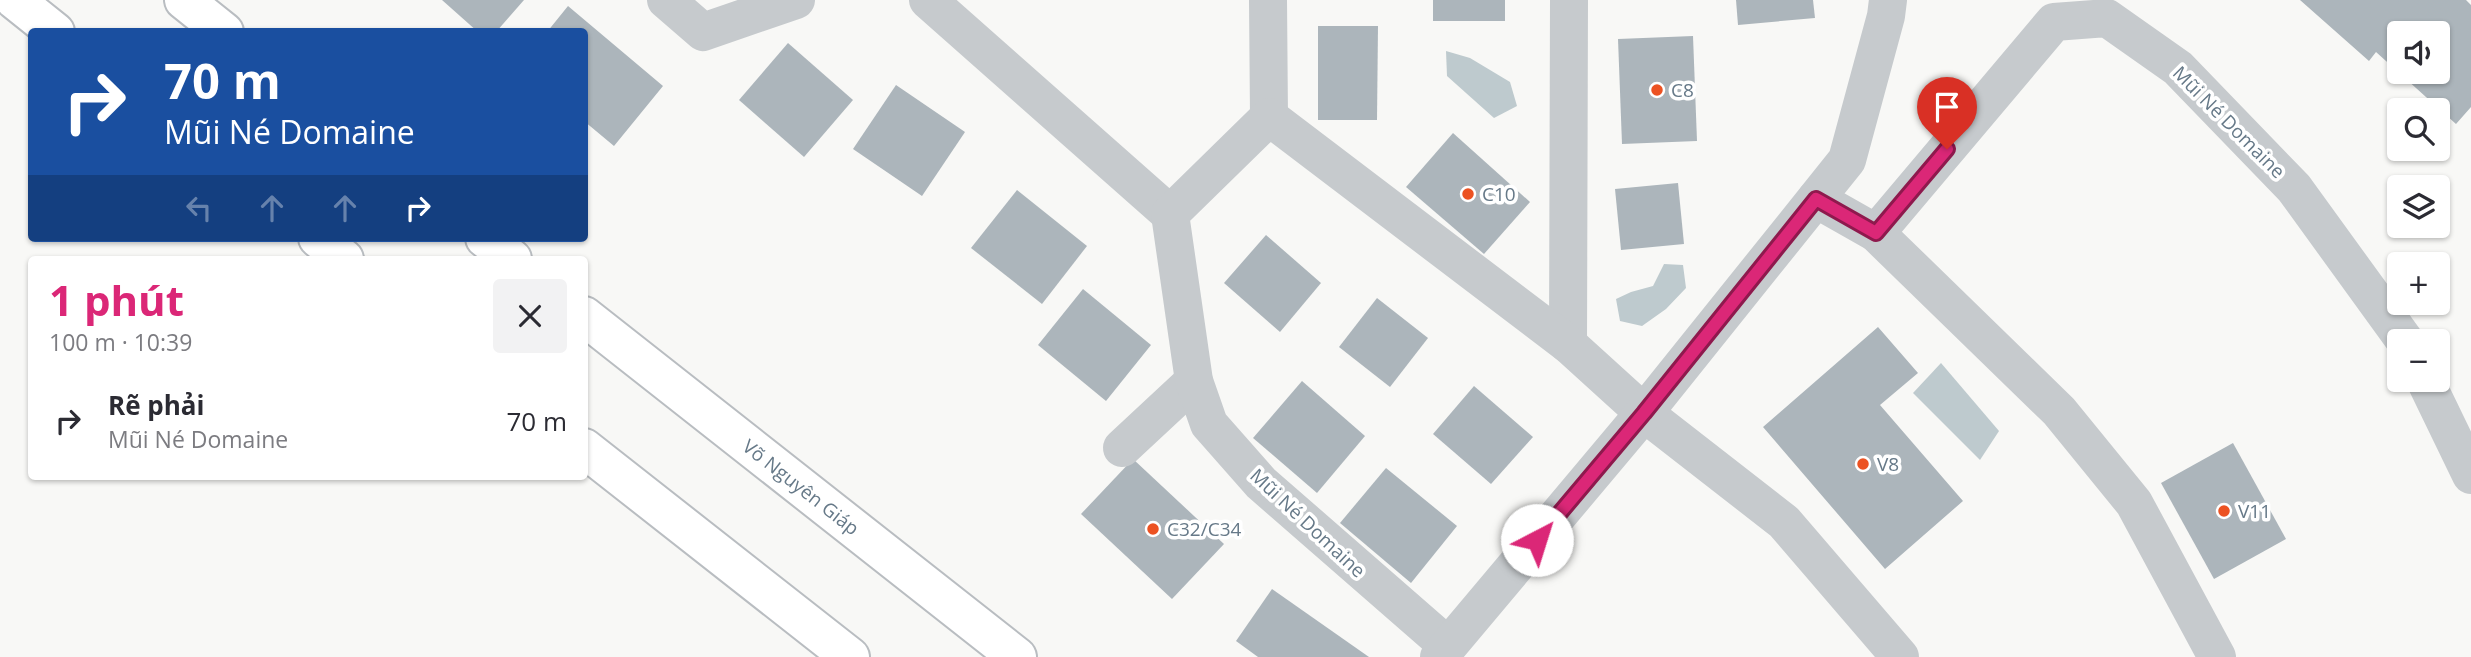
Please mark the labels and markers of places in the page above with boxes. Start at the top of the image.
place label: C8 [1671,77,1694,103]
pin [1917,77,1977,149]
marker: C8 [1649,82,1665,98]
place label: C10 [1482,181,1516,207]
marker: C10 [1460,186,1476,202]
place label: V8 [1877,451,1899,477]
marker: V8 [1855,456,1871,472]
place label: V11 [2238,498,2271,524]
marker: V11 [2216,503,2232,519]
place label: C32/C34 [1167,516,1241,542]
marker: C32/C34 [1145,521,1161,537]

